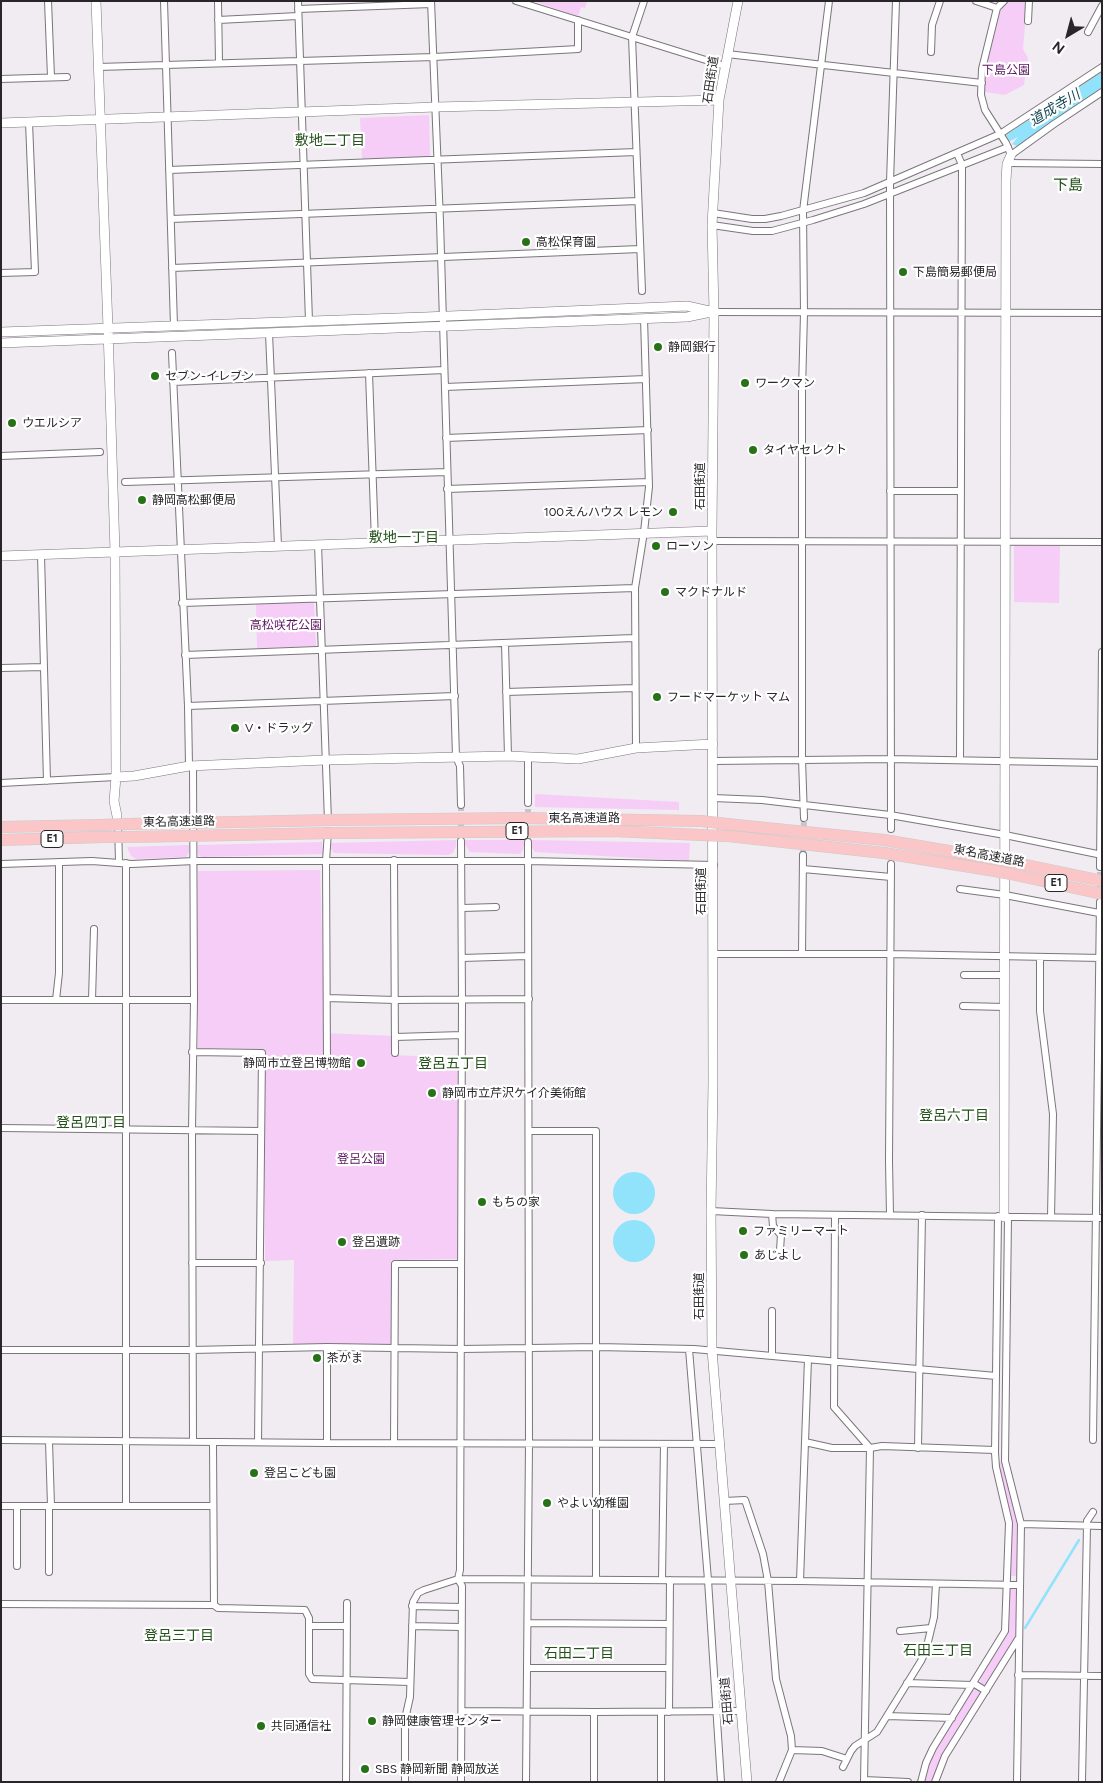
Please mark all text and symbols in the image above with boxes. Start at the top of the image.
north arrow [1043,10,1093,60]
text: N [1049,37,1068,57]
street label: 石田街道 [701,55,721,105]
park label: 下島公園 [982,63,1030,77]
water label: 道成寺川 [1027,86,1083,130]
district label: 敷地二丁目 [295,133,365,149]
district label: 下島 [1053,177,1083,195]
place label: 高松保育園 [536,235,596,249]
marker: 高松保育園 [520,236,532,248]
place label: 下島簡易郵便局 [913,265,997,279]
marker: 下島簡易郵便局 [897,266,909,278]
place label: 静岡銀行 [668,340,716,354]
marker: 静岡銀行 [652,341,664,353]
place label: セブン-イレブン [165,369,254,383]
marker: セブン-イレブン [149,370,161,382]
place label: ワークマン [755,376,815,390]
marker: ワークマン [739,377,751,389]
place label: ウエルシア [22,416,82,430]
marker: ウエルシア [6,417,18,429]
place label: タイヤセレクト [763,443,847,457]
marker: タイヤセレクト [747,444,759,456]
street label: 石田街道 [693,462,707,510]
place label: 静岡高松郵便局 [152,493,236,507]
marker: 静岡高松郵便局 [136,494,148,506]
place label: 100えんハウス レモン [544,505,663,519]
marker: 100えんハウス レモン [667,506,679,518]
district label: 敷地一丁目 [369,530,439,546]
place label: ローソン [666,539,714,553]
marker: ローソン [650,540,662,552]
place label: マクドナルド [675,585,747,599]
marker: マクドナルド [659,586,671,598]
park label: 高松咲花公園 [250,618,322,632]
place label: フードマーケット マム [667,690,790,704]
marker: フードマーケット マム [651,691,663,703]
place label: V・ドラッグ [245,721,313,735]
marker: V・ドラッグ [229,722,241,734]
street label: 東名高速道路 [548,811,620,825]
street label: 東名高速道路 [143,814,215,830]
road number: E1 [506,822,528,839]
road number: E1 [41,831,63,848]
street label: 東名高速道路 [952,842,1026,870]
street label: 石田街道 [694,867,708,915]
road number: E1 [1045,874,1067,891]
place label: 静岡市立登呂博物館 [243,1056,351,1070]
district label: 登呂五丁目 [418,1056,488,1072]
marker: 静岡市立登呂博物館 [355,1057,367,1069]
place label: 静岡市立芹沢ケイ介美術館 [442,1086,586,1100]
marker: 静岡市立芹沢ケイ介美術館 [426,1087,438,1099]
district label: 登呂六丁目 [919,1108,989,1124]
district label: 登呂四丁目 [56,1115,126,1131]
park label: 登呂公園 [337,1152,385,1166]
place label: もちの家 [492,1195,540,1209]
marker: もちの家 [476,1196,488,1208]
place label: ファミリーマート [753,1224,849,1238]
marker: ファミリーマート [737,1225,749,1237]
place label: 登呂遺跡 [352,1235,400,1249]
marker: 登呂遺跡 [336,1236,348,1248]
place label: あじよし [754,1248,802,1262]
marker: あじよし [738,1249,750,1261]
street label: 石田街道 [692,1272,706,1320]
place label: 茶がま [327,1351,363,1365]
marker: 茶がま [311,1352,323,1364]
place label: 登呂こども園 [264,1466,336,1480]
marker: 登呂こども園 [248,1467,260,1479]
place label: やよい幼稚園 [557,1496,629,1510]
marker: やよい幼稚園 [541,1497,553,1509]
district label: 登呂三丁目 [144,1628,214,1644]
district label: 石田三丁目 [903,1643,973,1659]
district label: 石田二丁目 [544,1646,614,1662]
street label: 石田街道 [718,1676,736,1726]
place label: 静岡健康管理センター [382,1714,502,1728]
marker: 静岡健康管理センター [366,1715,378,1727]
place label: 共同通信社 [271,1719,331,1733]
marker: 共同通信社 [255,1720,267,1732]
place label: SBS 静岡新聞 静岡放送 [375,1762,499,1776]
marker: SBS 静岡新聞 静岡放送 [359,1763,371,1775]

